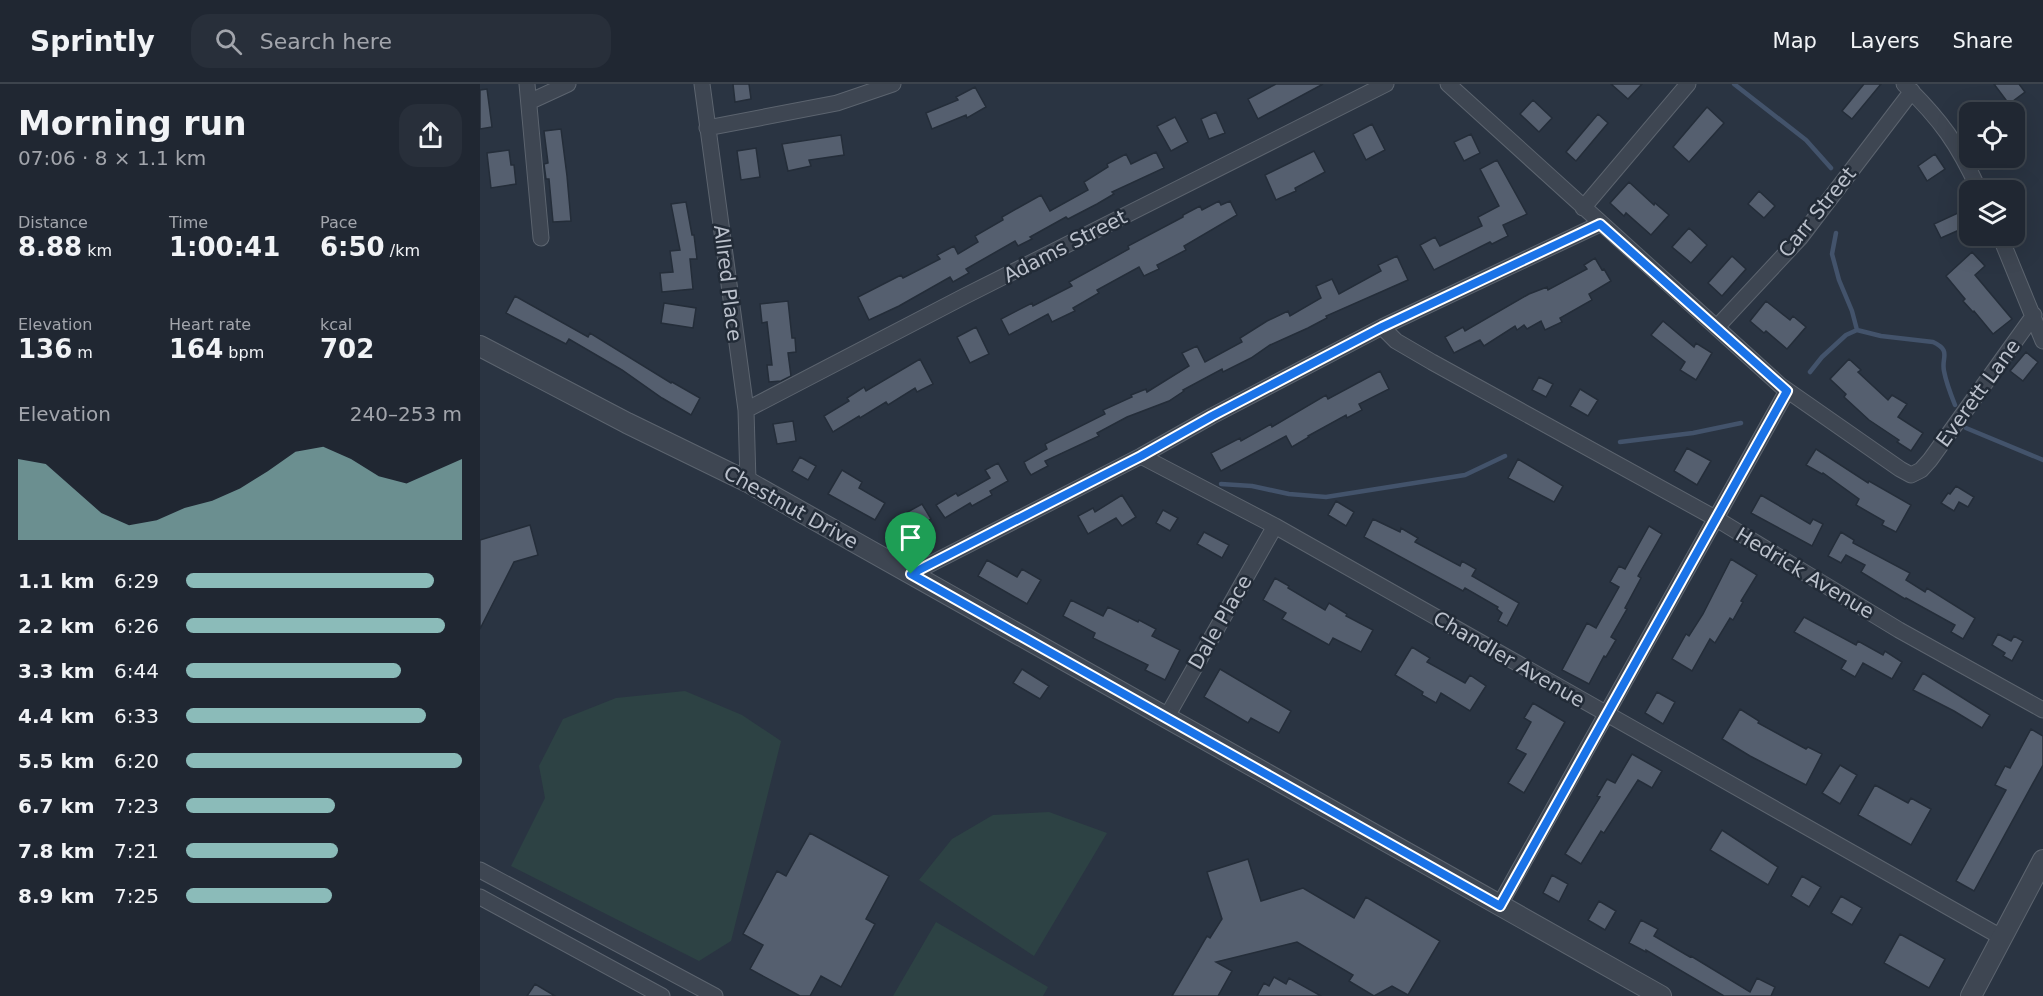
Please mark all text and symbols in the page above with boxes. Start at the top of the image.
search box [191,14,611,68]
text: Sprintly [30,25,155,58]
icon: search [212,25,245,58]
text: Search here [260,29,392,54]
text: Map [1773,29,1817,53]
text: Layers [1850,29,1919,53]
text: Share [1952,29,2013,53]
map controls [1959,102,2025,246]
button: locate [1959,102,2025,168]
text: Morning run [18,104,246,143]
button: share [399,104,462,167]
text: 07:06 · 8 × 1.1 km [18,146,206,170]
street label: Carr Street [1773,162,1861,262]
button: layers [1959,180,2025,246]
street label: Adams Street [999,205,1131,287]
text: Distance [18,213,88,232]
text: Time [169,213,208,232]
text: Pace [320,213,357,232]
street label: Allred Place [709,223,747,343]
text: 8.88 [18,232,82,262]
text: 1:00:41 [169,232,280,262]
text: 6:50 [320,232,385,262]
text: km [82,241,112,260]
text: /km [385,241,420,260]
text: Elevation [18,315,92,334]
text: Heart rate [169,315,251,334]
text: kcal [320,315,352,334]
text: 136 [18,334,72,364]
text: 164 [169,334,223,364]
text: 702 [320,334,374,364]
street label: Everett Lane [1931,334,2025,452]
text: m [72,343,93,362]
text: bpm [223,343,264,362]
text: Elevation [18,402,111,426]
text: 240–253 m [350,402,462,426]
street label: Chestnut Drive [720,460,862,554]
pin [885,512,936,574]
icon: arrive [894,521,927,554]
street label: Hedrick Avenue [1732,522,1878,624]
text: 1.1 km [18,569,95,593]
text: 6:29 [114,569,159,593]
street label: Dale Place [1183,571,1257,673]
street label: Chandler Avenue [1429,606,1589,712]
text: 2.2 km [18,614,95,638]
text: 6:26 [114,614,159,638]
text: 3.3 km [18,659,95,683]
text: 6:44 [114,659,159,683]
text: 4.4 km [18,704,95,728]
text: 6:33 [114,704,159,728]
text: 5.5 km [18,749,95,773]
text: 6:20 [114,749,159,773]
text: 6.7 km [18,794,95,818]
text: 7:23 [114,794,159,818]
text: 7.8 km [18,839,95,863]
text: 7:21 [114,839,159,863]
text: 8.9 km [18,884,95,908]
text: 7:25 [114,884,159,908]

